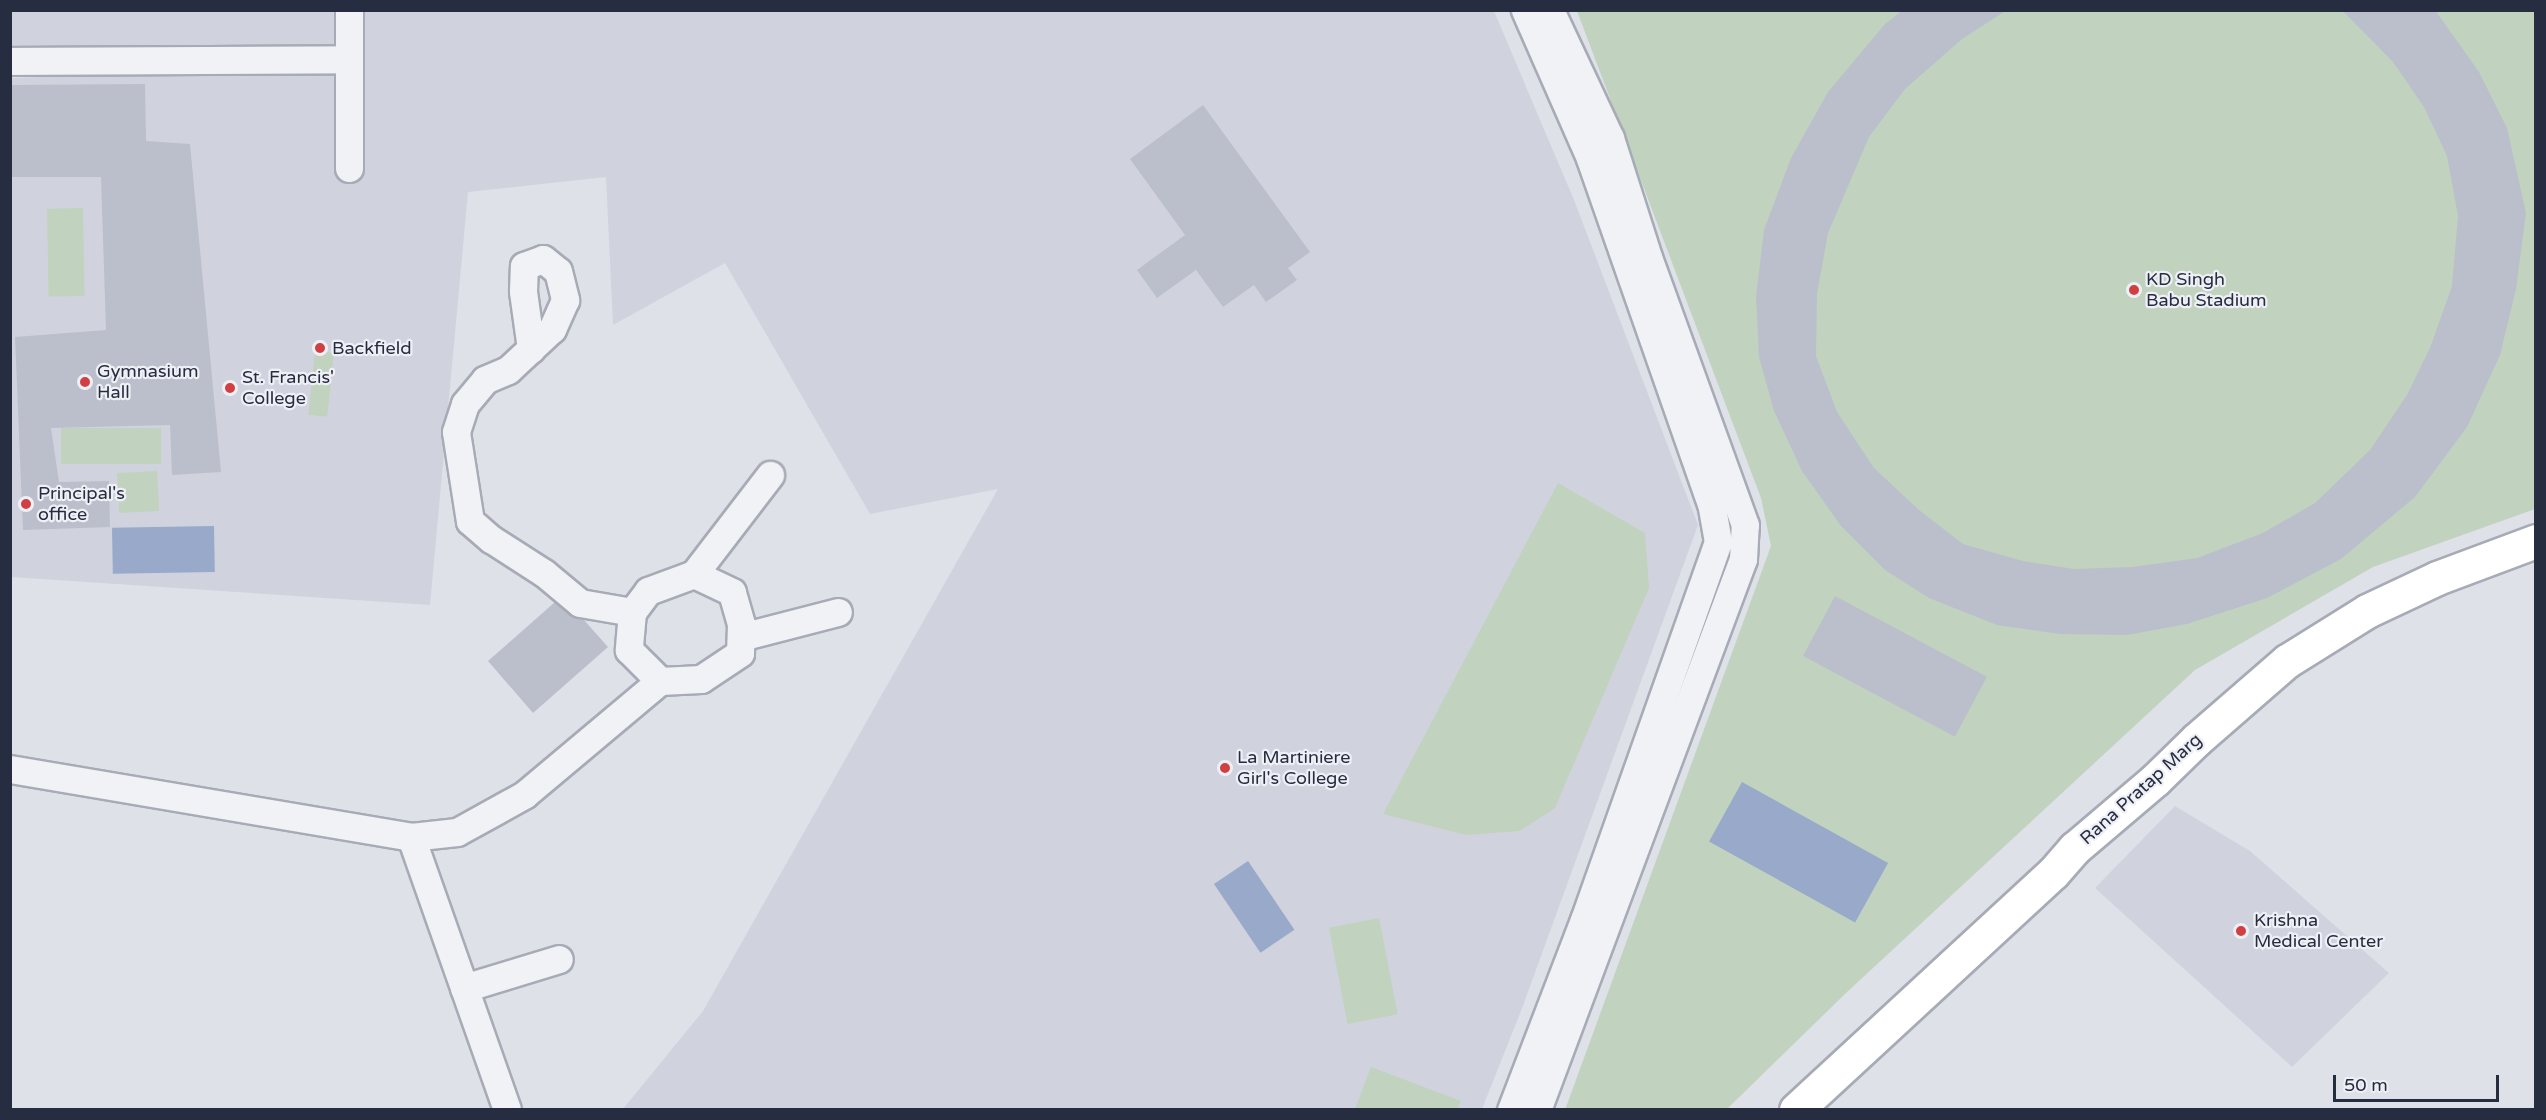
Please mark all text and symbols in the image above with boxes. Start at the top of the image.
place label: KD Singh Babu Stadium [2146,269,2267,312]
marker: KD Singh Babu Stadium [2127,283,2141,297]
place label: Backfield [332,337,411,359]
marker: Backfield [313,341,327,355]
place label: Gymnasium Hall [97,361,199,404]
place label: St. Francis' College [242,367,334,410]
marker: Gymnasium Hall [78,375,92,389]
marker: St. Francis' College [223,381,237,395]
place label: Principal's office [38,483,125,526]
marker: Principal's office [19,497,33,511]
street label: Rana Pratap Marg [2076,729,2206,849]
place label: La Martiniere Girl's College [1237,747,1350,789]
marker: La Martiniere Girl's College [1218,761,1232,775]
place label: Krishna Medical Center [2254,910,2383,952]
marker: Krishna Medical Center [2232,922,2250,940]
scale bar [2336,1063,2502,1101]
text: 50 m [2344,1074,2388,1096]

